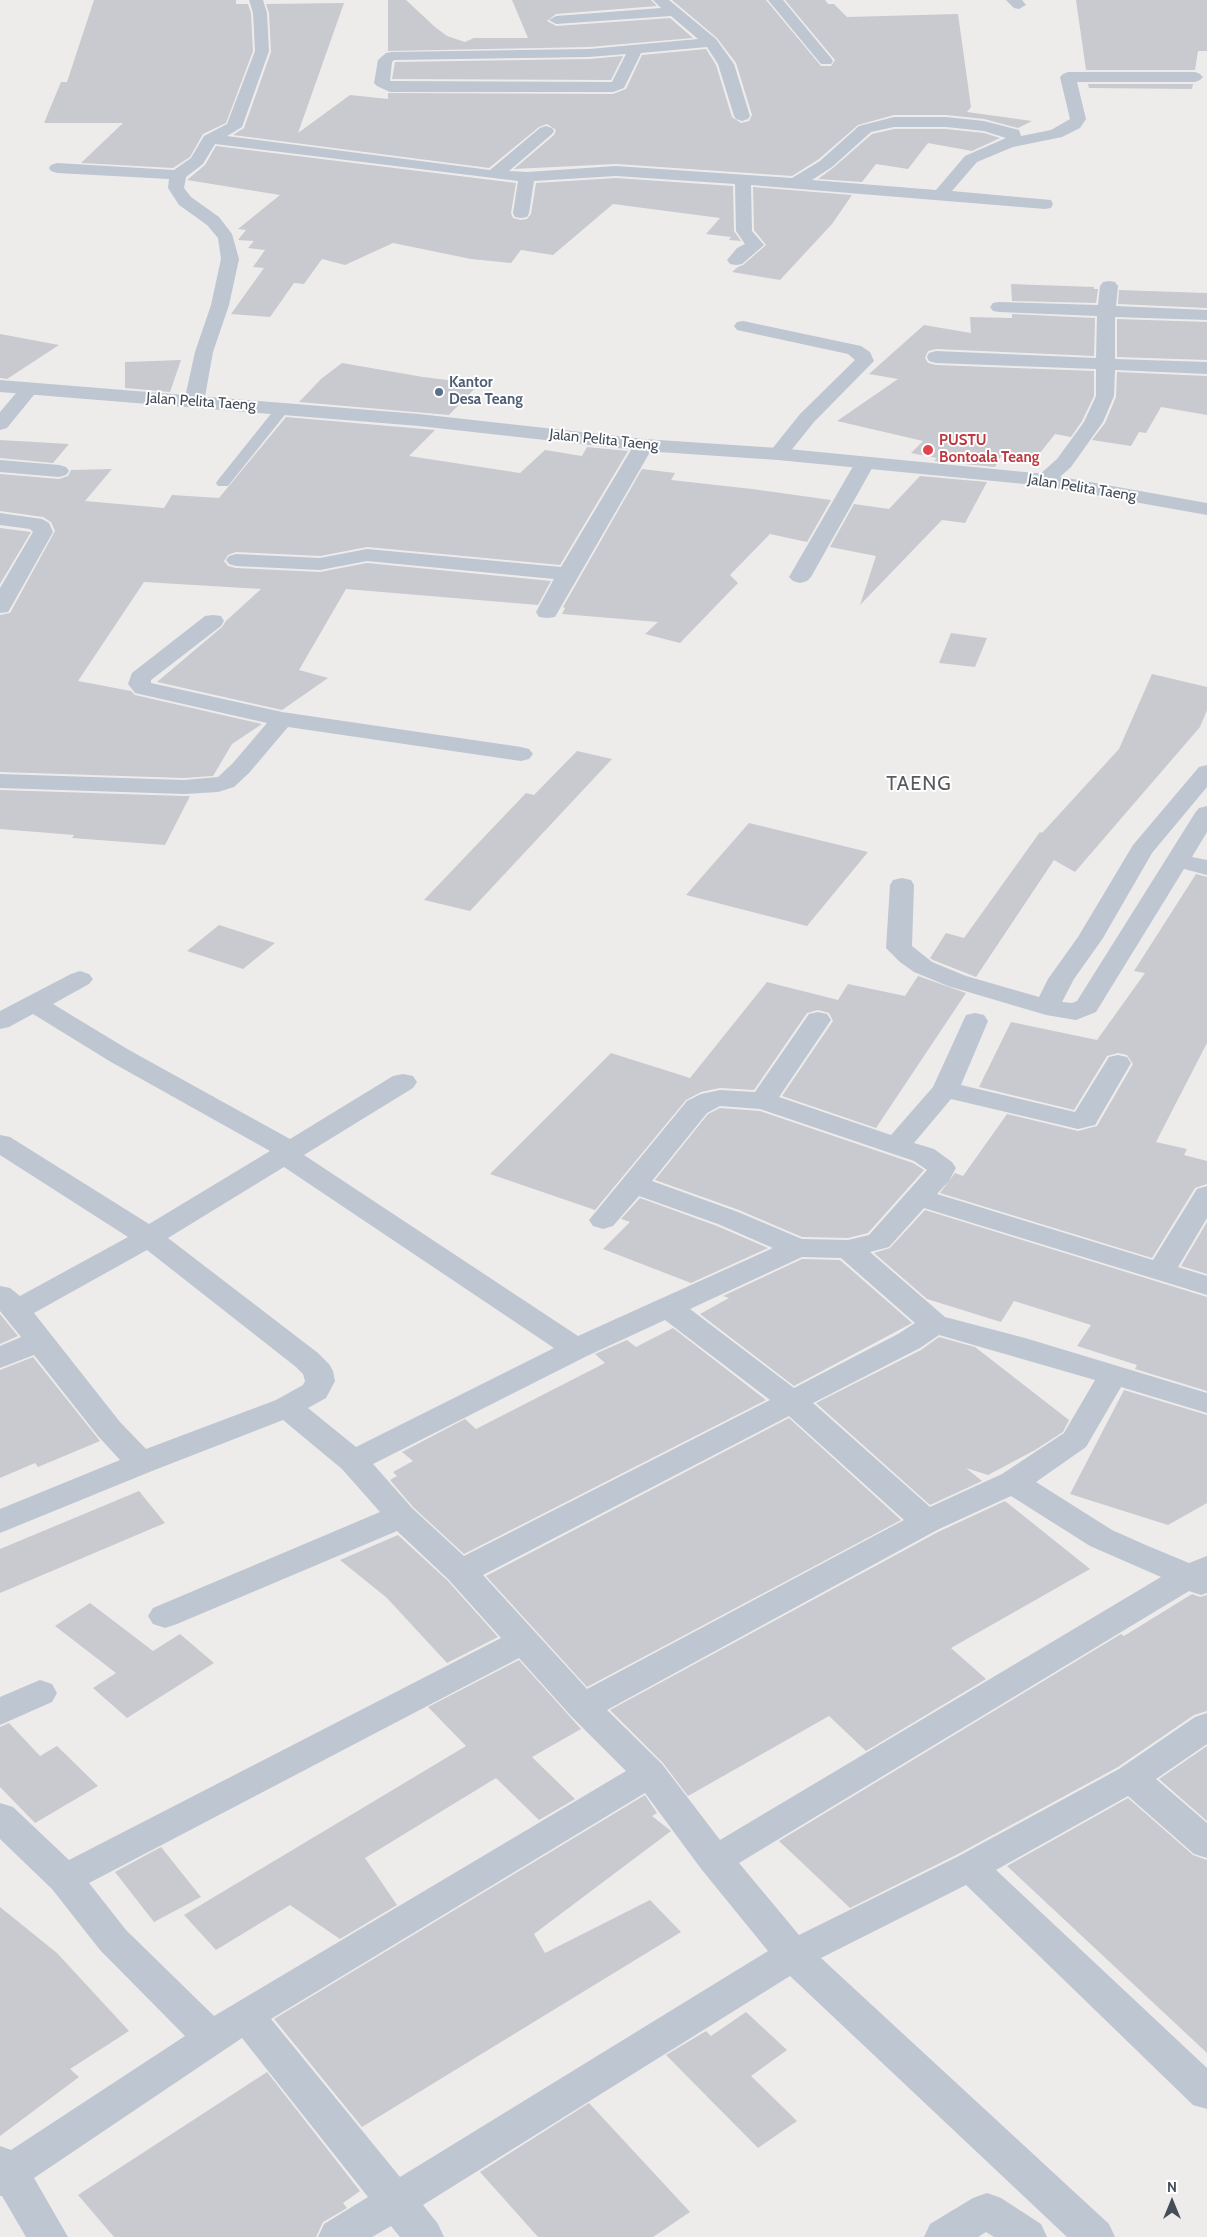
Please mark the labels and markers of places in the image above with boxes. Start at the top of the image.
place label: Kantor Desa Teang [449,374,523,409]
marker: Kantor Desa Teang [433,386,445,398]
place label: PUSTU Bontoala Teang [939,432,1039,467]
marker: PUSTU Bontoala Teang [921,443,935,457]

